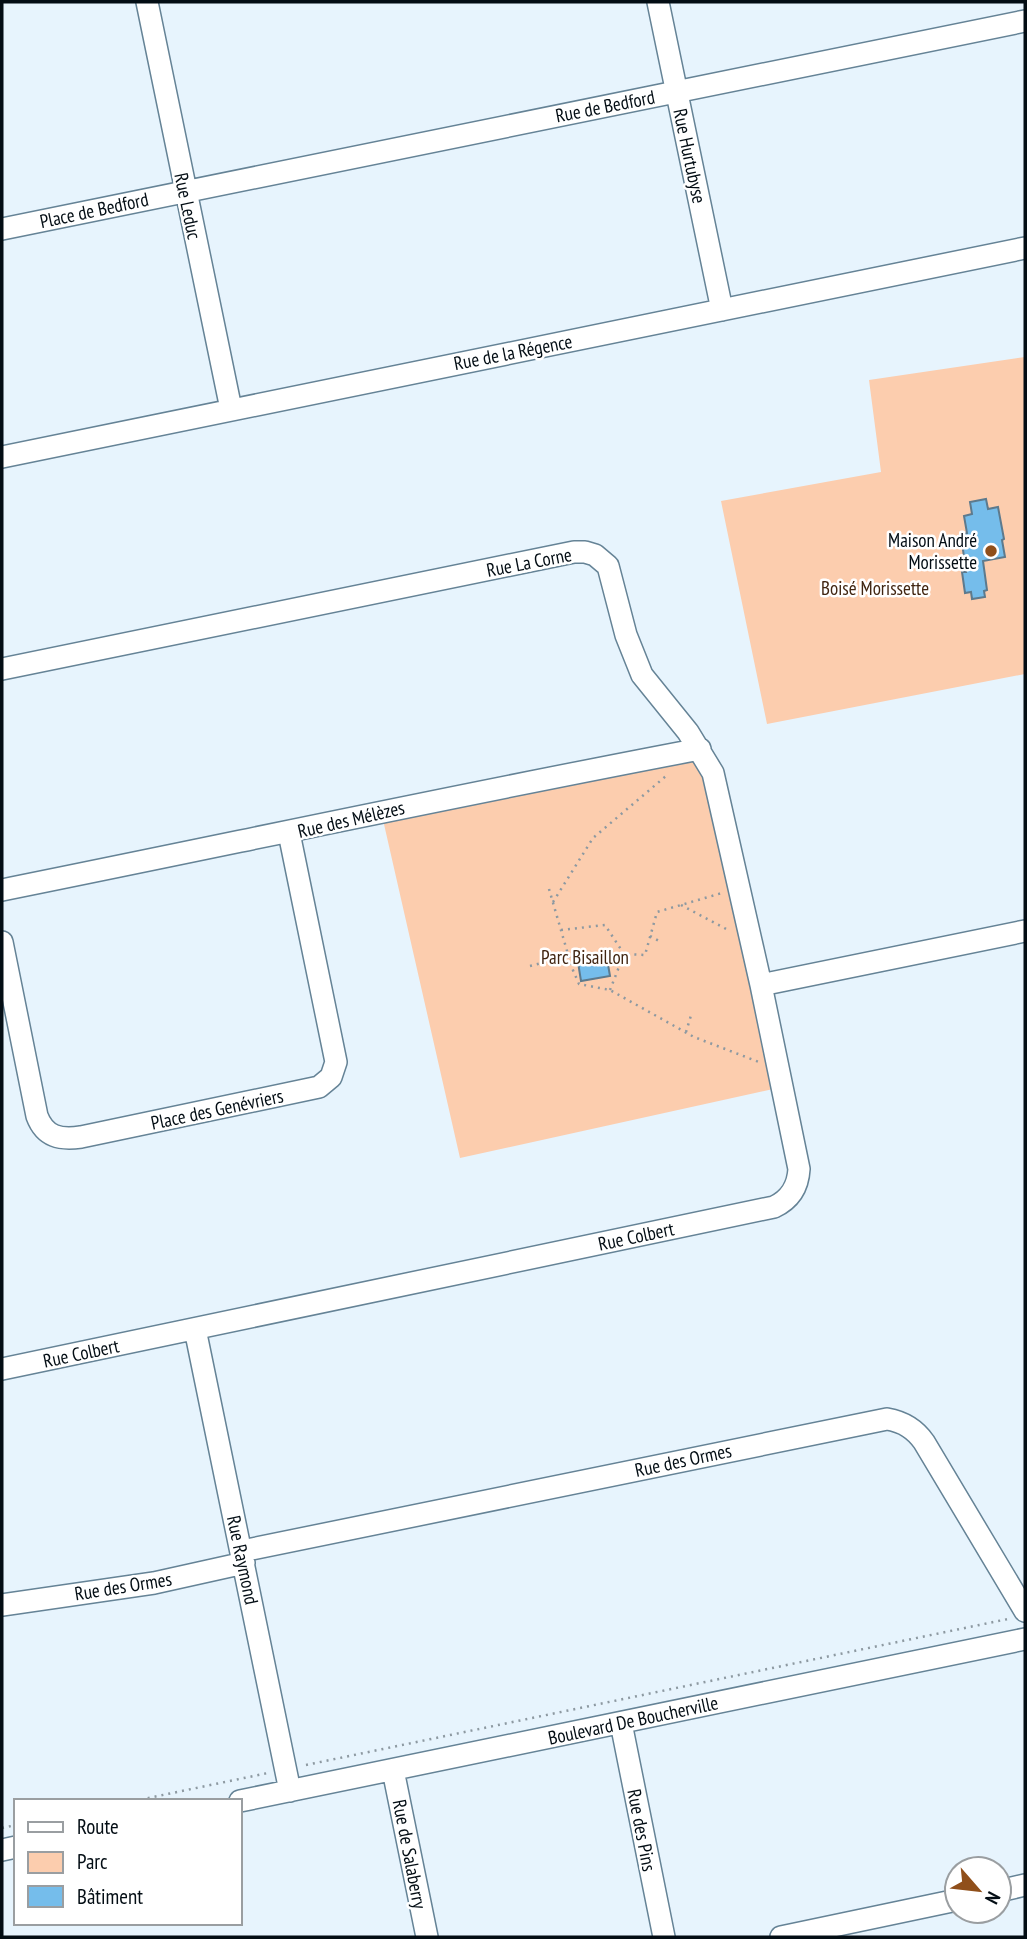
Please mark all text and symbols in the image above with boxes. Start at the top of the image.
street label: Rue de Bedford [553,85,657,127]
street label: Rue Hurtubyse [668,106,712,206]
street label: Rue Leduc [169,171,207,242]
street label: Place de Bedford [38,187,150,233]
street label: Rue de la Régence [452,329,574,375]
place label: Maison André Morissette [888,528,977,574]
street label: Rue La Corne [484,542,574,582]
marker: Maison André Morissette [983,543,999,559]
park label: Boisé Morissette [821,576,929,600]
street label: Rue des Mélèzes [295,795,407,843]
park label: Parc Bisaillon [541,945,629,969]
street label: Place des Genévriers [149,1083,285,1135]
street label: Rue Colbert [596,1216,677,1256]
street label: Rue Colbert [41,1333,122,1373]
street label: Rue des Ormes [633,1438,733,1482]
street label: Rue Raymond [222,1513,264,1607]
street label: Rue des Ormes [73,1566,173,1606]
street label: Boulevard De Boucherville [546,1690,720,1750]
street label: Rue des Pins [622,1787,662,1873]
street label: Rue de Salaberry [388,1797,433,1911]
legend [14,1799,242,1925]
text: Route [77,1813,119,1840]
text: Parc [77,1848,108,1875]
north arrow [943,1855,1013,1925]
text: Bâtiment [77,1883,143,1910]
text: N [980,1888,1006,1908]

